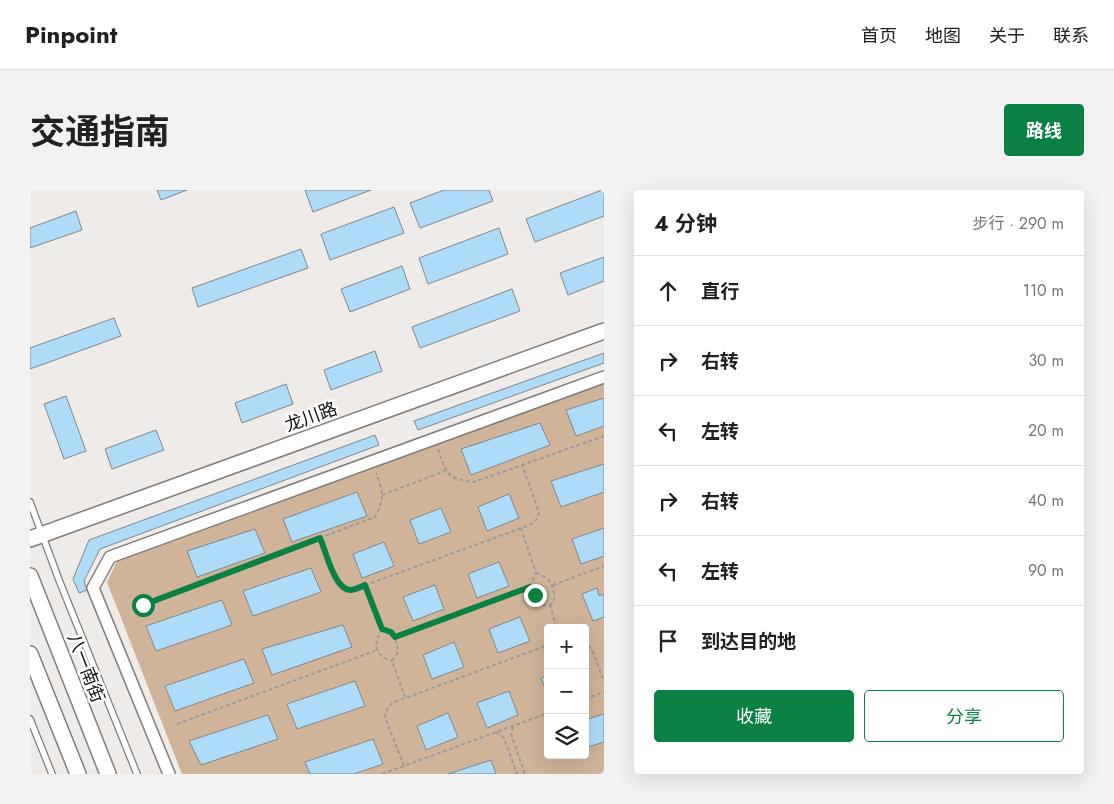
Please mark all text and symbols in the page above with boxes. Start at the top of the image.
text: Pinpoint [25,17,117,52]
text: 首页 [861,23,897,49]
text: 地图 [925,23,961,49]
text: 关于 [989,23,1025,49]
text: 联系 [1053,23,1089,49]
button: 路线 [1004,104,1084,156]
text: 交通指南 [30,107,170,157]
text: 4 分钟 [654,209,717,239]
text: 步行 · 290 m [972,212,1064,235]
icon: ahead [654,277,682,305]
text: 直行 [701,278,739,305]
text: 110 m [1023,279,1064,302]
icon: right [654,347,682,375]
text: 右转 [701,348,739,375]
text: 30 m [1028,349,1064,372]
street label: 龙川路 [281,396,341,438]
icon: left [654,417,682,445]
text: 左转 [701,418,739,445]
text: 20 m [1028,419,1064,442]
icon: right [654,487,682,515]
text: 右转 [701,488,739,515]
text: 40 m [1028,489,1064,512]
icon: left [654,557,682,585]
text: 左转 [701,558,739,585]
text: 90 m [1028,559,1064,582]
route end [524,584,547,607]
route start [132,594,155,617]
map controls [544,624,589,759]
button: + [544,624,589,669]
icon: arrive [654,627,682,655]
text: 到达目的地 [701,628,796,655]
street label: 八一南街 [61,630,111,706]
button: − [544,669,589,714]
button: 收藏 [654,690,854,742]
button: 分享 [864,690,1064,742]
button: layers [544,714,589,759]

